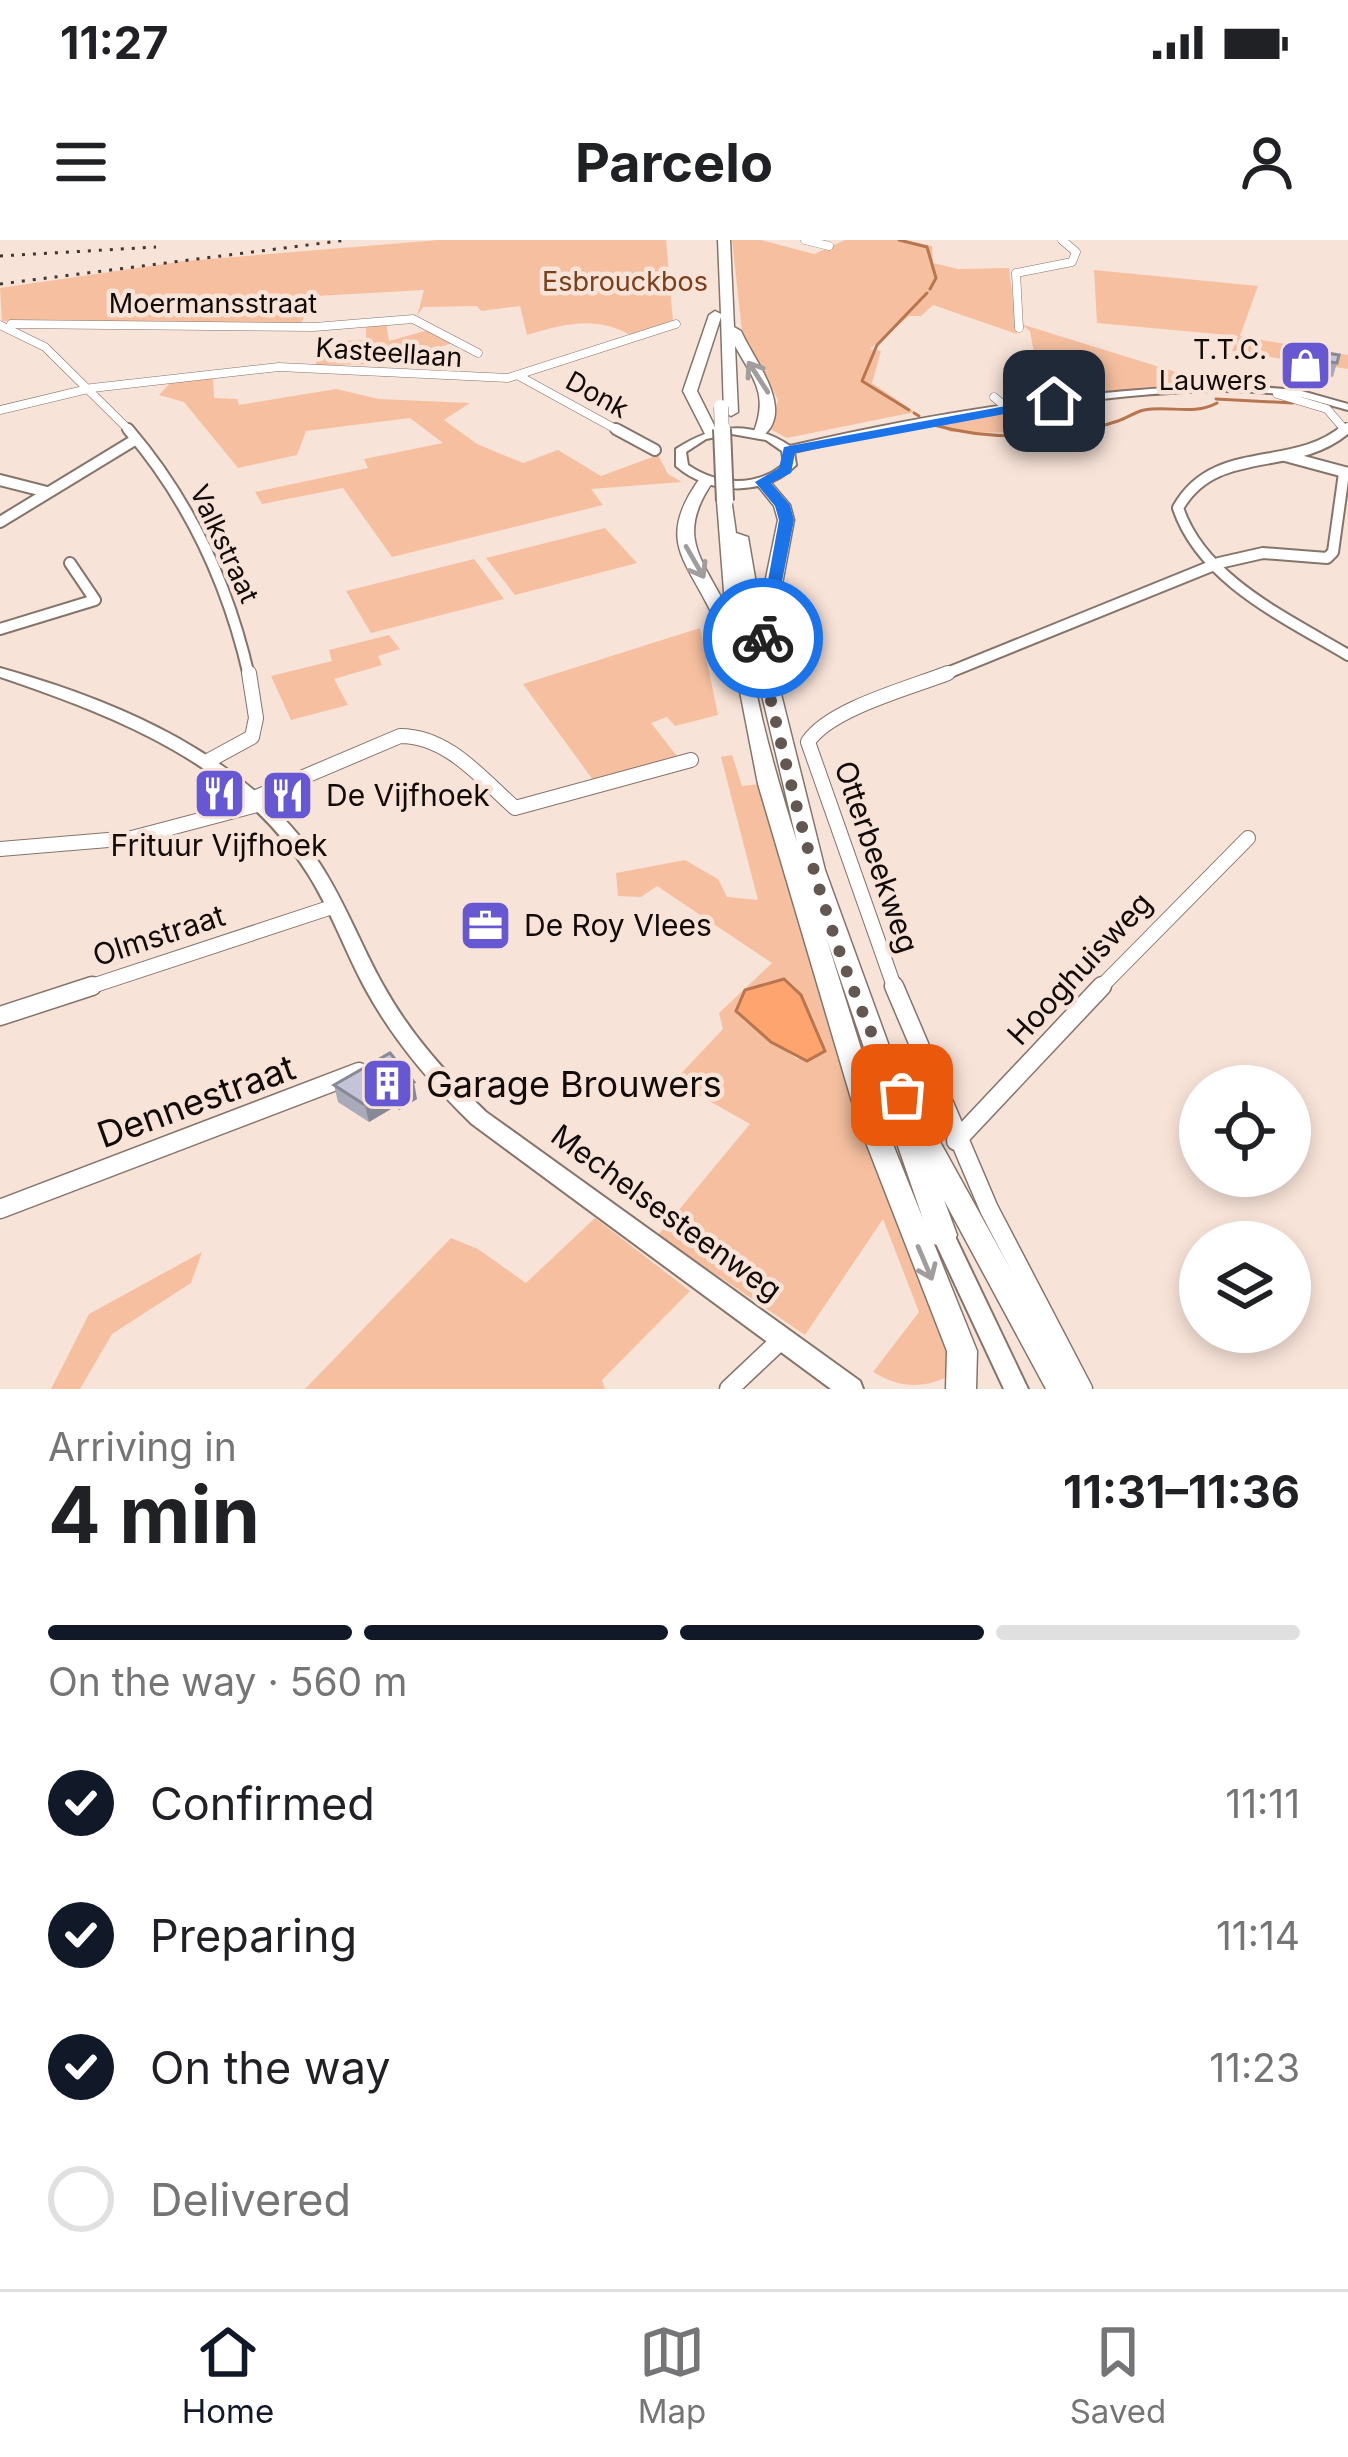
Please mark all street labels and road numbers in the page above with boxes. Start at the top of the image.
street label: Moermansstraat [109,287,317,320]
street label: Kasteellaan [315,331,463,374]
street label: Donk [560,364,634,425]
street label: Valkstraat [183,480,266,608]
street label: Otterbeekweg [827,756,927,957]
street label: Hooghuisweg [1000,885,1159,1052]
street label: Olmstraat [88,897,230,973]
street label: Dennestraat [91,1045,301,1157]
street label: Mechelsesteenweg [545,1117,789,1308]

